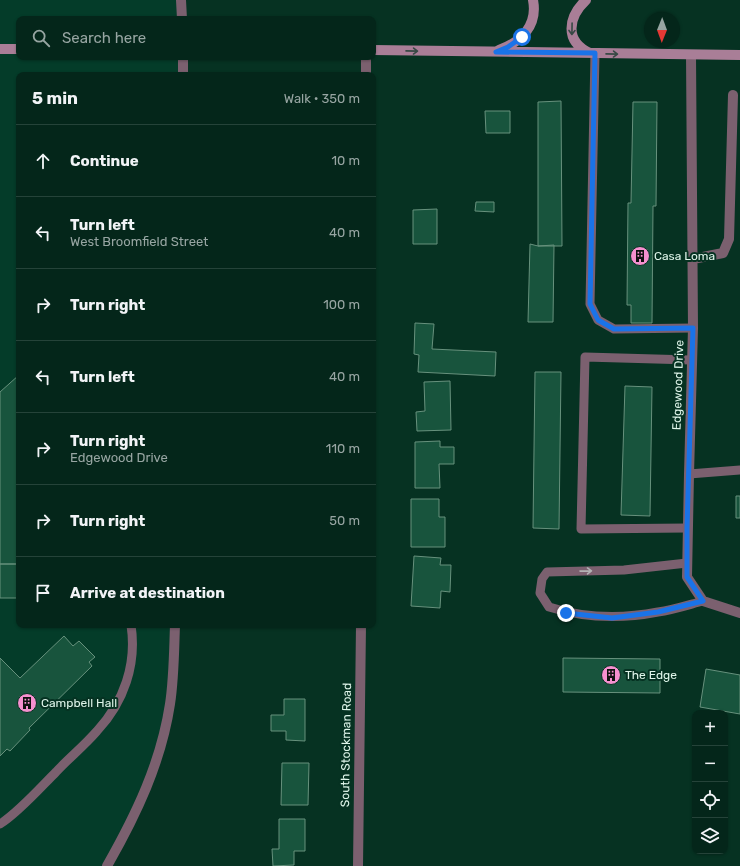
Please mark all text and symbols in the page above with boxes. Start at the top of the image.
north arrow [644,12,680,48]
search box [16,16,376,60]
one-way arrow [568,22,576,35]
icon: search [30,27,52,49]
route start [513,28,531,46]
text: Search here [62,29,146,47]
one-way arrow [405,47,418,55]
one-way arrow [605,50,618,58]
text: 5 min [32,88,78,108]
text: Walk · 350 m [284,91,360,106]
icon: ahead [32,150,54,172]
text: Continue [70,152,139,170]
text: 10 m [331,153,360,168]
text: Turn left [70,216,135,234]
icon: left [32,222,54,244]
text: 40 m [329,225,360,240]
text: West Broomfield Street [70,234,208,249]
building icon: Casa Loma [629,245,651,267]
place label: Casa Loma [654,249,715,263]
icon: right [32,294,54,316]
text: Turn right [70,296,145,314]
text: 100 m [323,297,360,312]
street label: Edgewood Drive [669,339,687,430]
icon: left [32,366,54,388]
text: Turn left [70,368,135,386]
text: 40 m [329,369,360,384]
text: Turn right [70,432,145,450]
icon: right [32,438,54,460]
text: 110 m [326,441,360,456]
text: Edgewood Drive [70,450,168,465]
icon: right [32,510,54,532]
text: Turn right [70,512,145,530]
text: 50 m [329,513,360,528]
one-way arrow [579,567,592,575]
icon: arrive [32,582,54,604]
text: Arrive at destination [70,584,225,602]
route end [557,604,575,622]
building icon: The Edge [600,664,622,686]
place label: The Edge [625,668,677,682]
street label: South Stockman Road [338,683,354,807]
building icon: Campbell Hall [16,692,38,714]
place label: Campbell Hall [41,696,117,710]
map controls [692,710,728,854]
button: + [692,710,728,746]
button: − [692,746,728,782]
button: locate [692,782,728,818]
button: layers [692,818,728,854]

